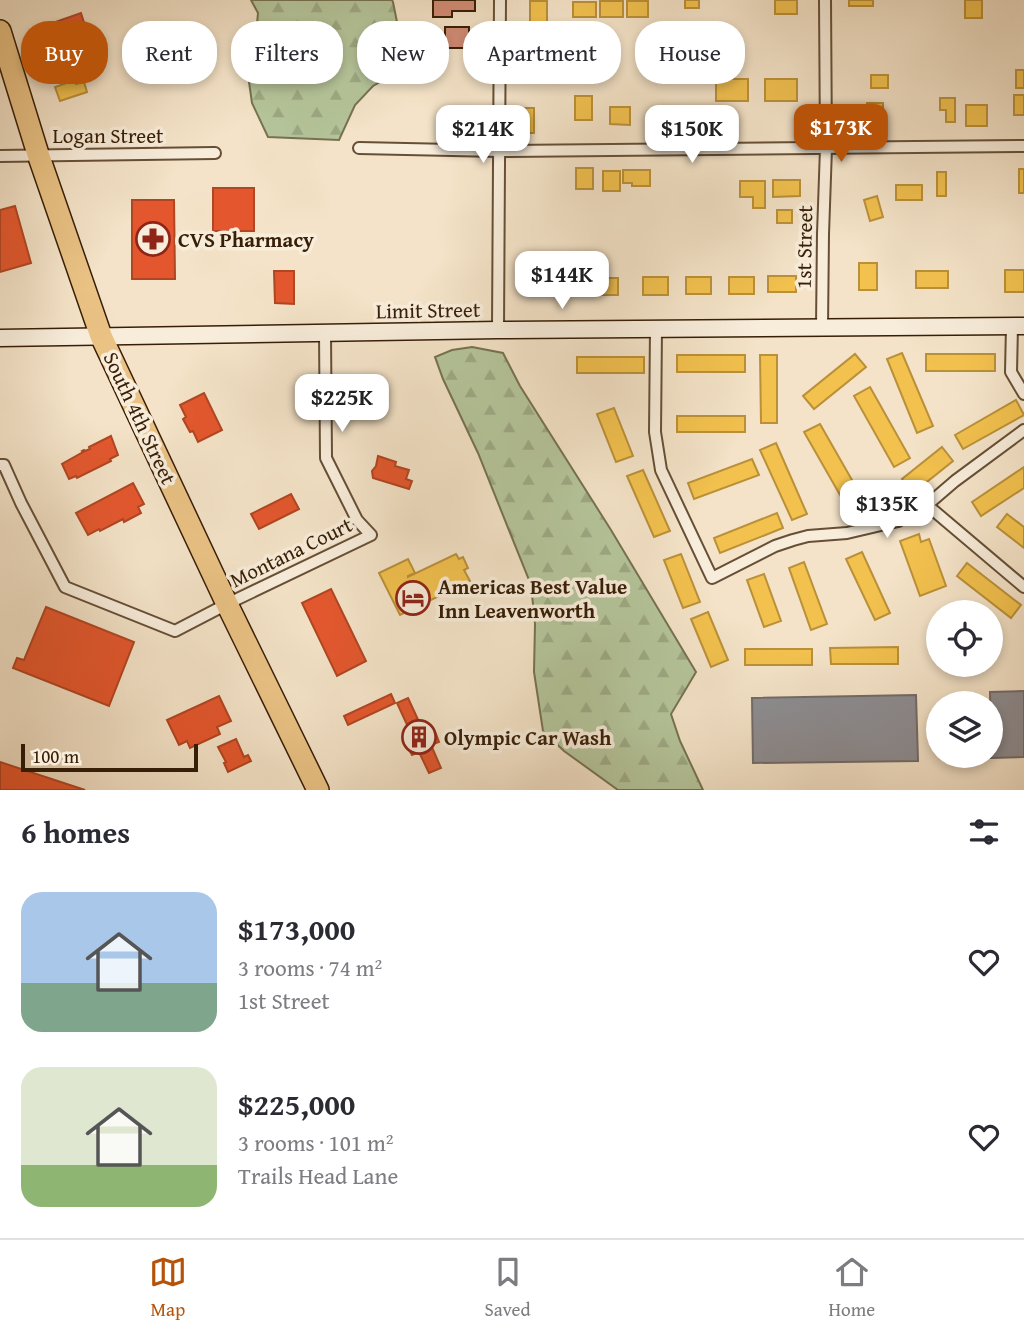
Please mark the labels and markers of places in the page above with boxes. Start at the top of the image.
pin: $173K [792,104,890,164]
pin: $214K [434,106,532,165]
pin: $150K [643,106,741,165]
pharmacy icon: CVS Pharmacy [134,220,172,258]
place label: CVS Pharmacy [178,224,314,255]
pin: $144K [513,252,611,311]
pin: $225K [293,374,391,434]
pin: $135K [838,480,936,540]
place label: Americas Best Value Inn Leavenworth [438,571,627,626]
hotel icon: Americas Best Value Inn Leavenworth [394,579,432,617]
building icon: Olympic Car Wash [400,718,438,756]
place label: Olympic Car Wash [444,722,612,753]

